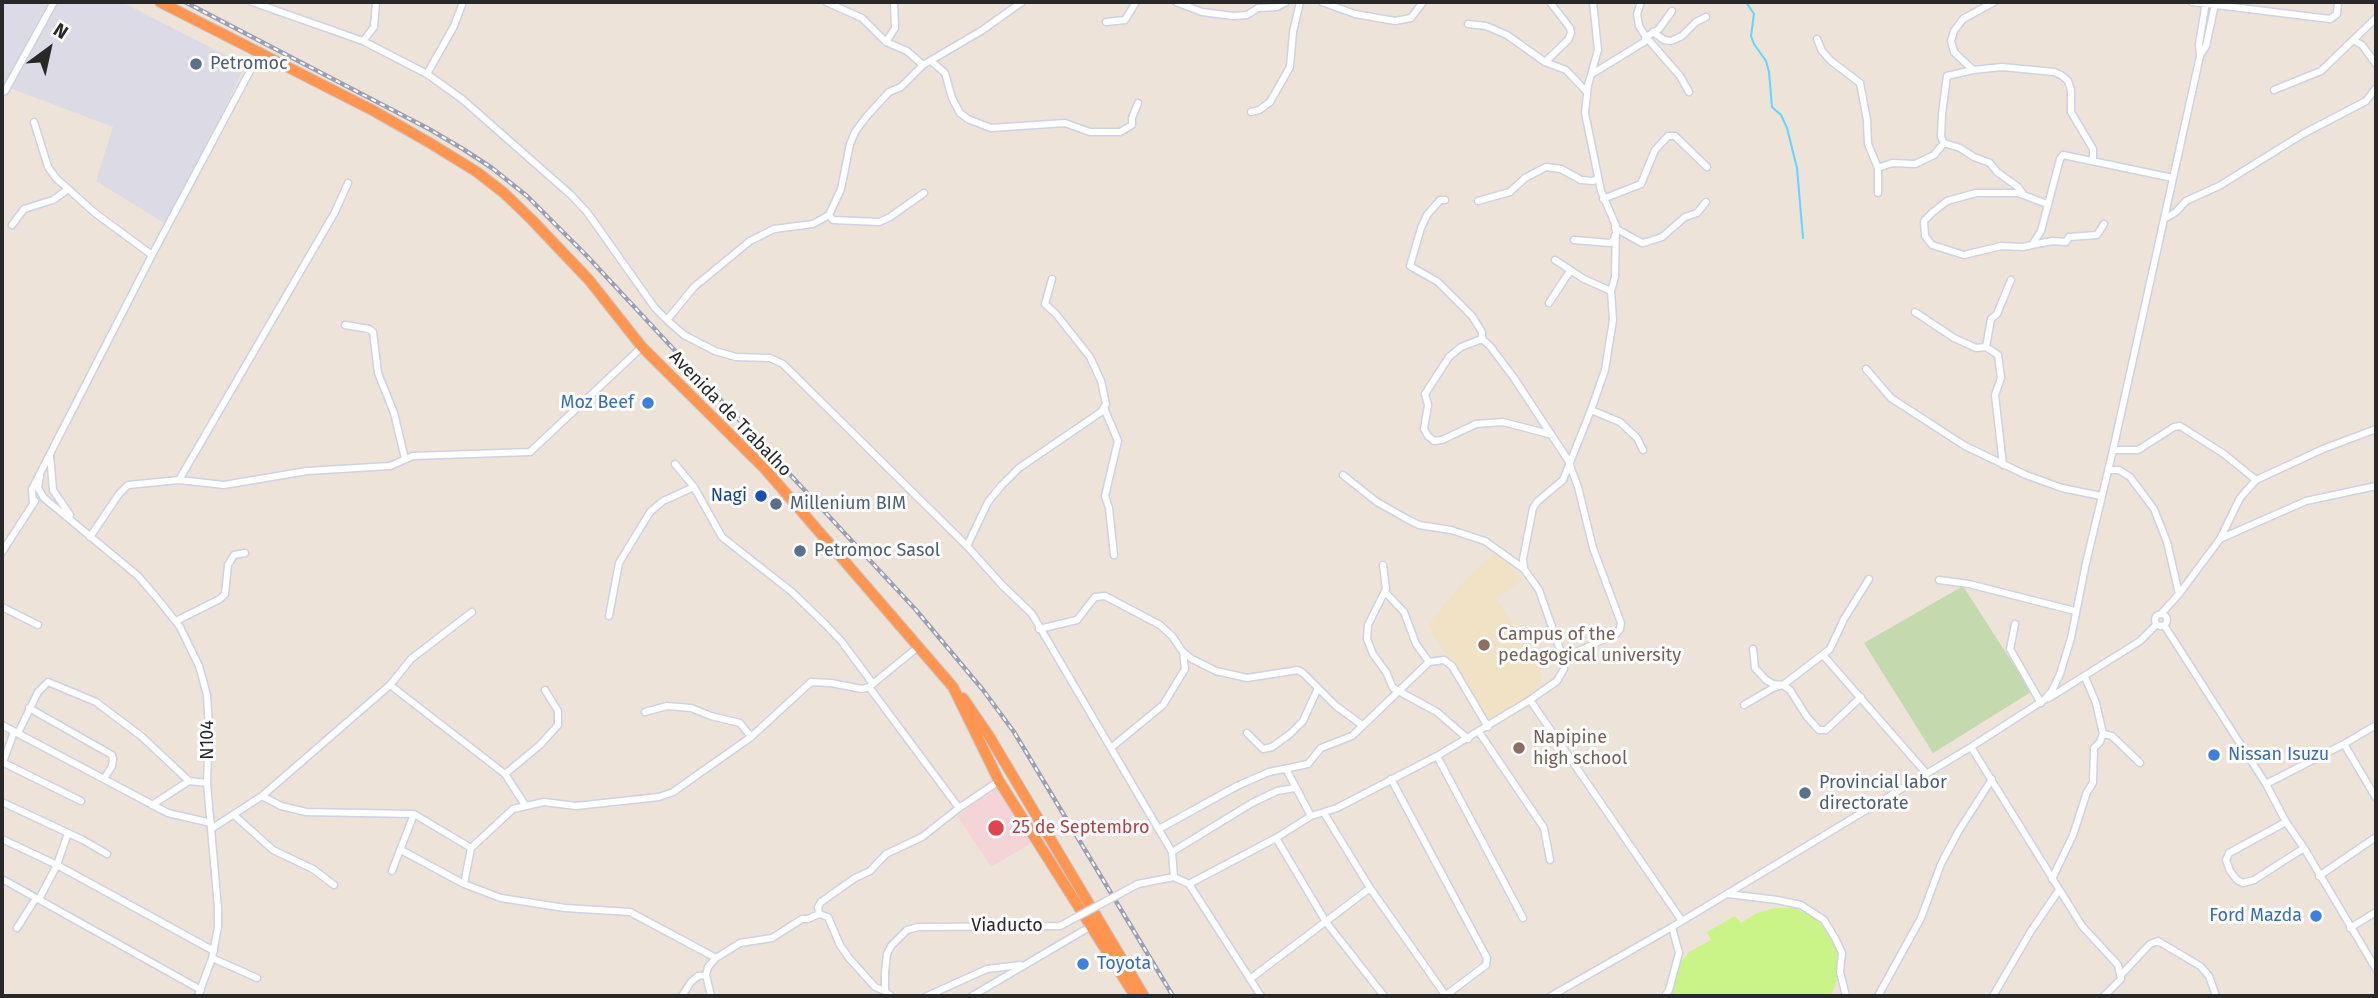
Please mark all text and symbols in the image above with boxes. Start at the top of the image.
north arrow [14,14,84,84]
text: N [49,18,72,44]
place label: Petromoc [210,53,288,75]
marker: Petromoc [188,56,204,72]
street label: Avenida de Trabalho [664,347,796,481]
place label: Moz Beef [560,392,634,414]
marker: Moz Beef [640,395,656,411]
place label: Nagi [711,485,747,507]
marker: Nagi [753,488,769,504]
place label: Millenium BIM [790,493,906,515]
marker: Millenium BIM [768,496,784,512]
place label: Petromoc Sasol [814,540,940,562]
marker: Petromoc Sasol [792,543,808,559]
place label: Campus of the pedagogical university [1498,624,1681,666]
marker: Campus of the pedagogical university [1476,637,1492,653]
street label: N104 [197,720,219,760]
place label: Napipine high school [1533,727,1627,770]
marker: Napipine high school [1511,740,1527,756]
place label: Nissan Isuzu [2228,744,2329,766]
marker: Nissan Isuzu [2206,747,2222,763]
place label: Provincial labor directorate [1819,772,1947,814]
marker: Provincial labor directorate [1797,785,1813,801]
place label: 25 de Septembro [1012,817,1149,839]
marker: 25 de Septembro [986,818,1006,838]
place label: Ford Mazda [2209,905,2302,927]
marker: Ford Mazda [2308,908,2324,924]
street label: Viaducto [971,915,1043,937]
place label: Toyota [1097,953,1151,975]
marker: Toyota [1075,956,1091,972]

